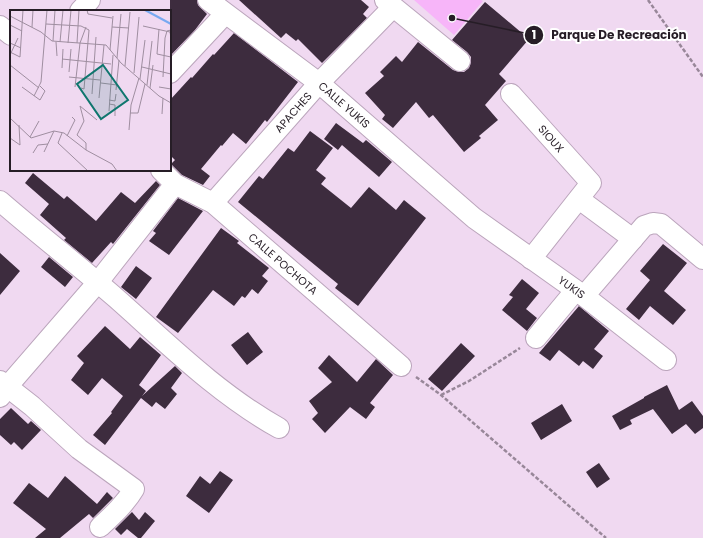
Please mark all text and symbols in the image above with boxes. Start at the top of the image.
inset map [10,10,171,171]
callout: Parque De Recreación [524,23,695,47]
text: 1 [532,26,536,43]
text: Parque De Recreación [551,26,687,43]
street label: CALLE YUKIS [315,78,373,132]
street label: APACHES [271,88,315,136]
street label: SIOUX [534,121,568,156]
street label: CALLE POCHOTA [245,229,322,299]
street label: YUKIS [555,272,588,302]

